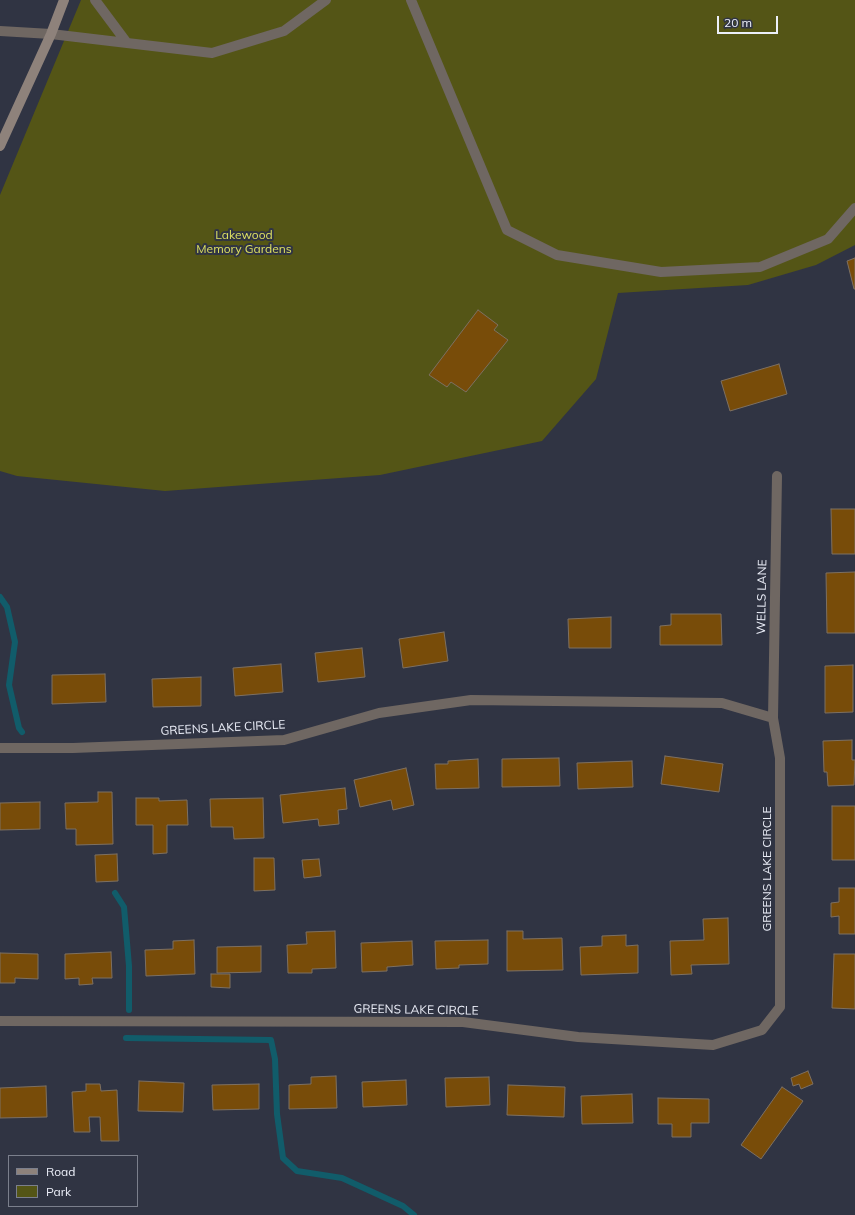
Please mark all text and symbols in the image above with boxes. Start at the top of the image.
scale bar [719,8,780,34]
text: 20 m [724,15,752,30]
park label: Lakewood Memory Gardens [196,228,292,256]
street label: WELLS LANE [754,559,770,635]
street label: GREENS LAKE CIRCLE [160,718,286,738]
street label: GREENS LAKE CIRCLE [760,806,774,932]
street label: GREENS LAKE CIRCLE [353,1002,479,1018]
legend [8,1155,138,1207]
text: Road [46,1164,75,1179]
text: Park [46,1184,71,1199]

